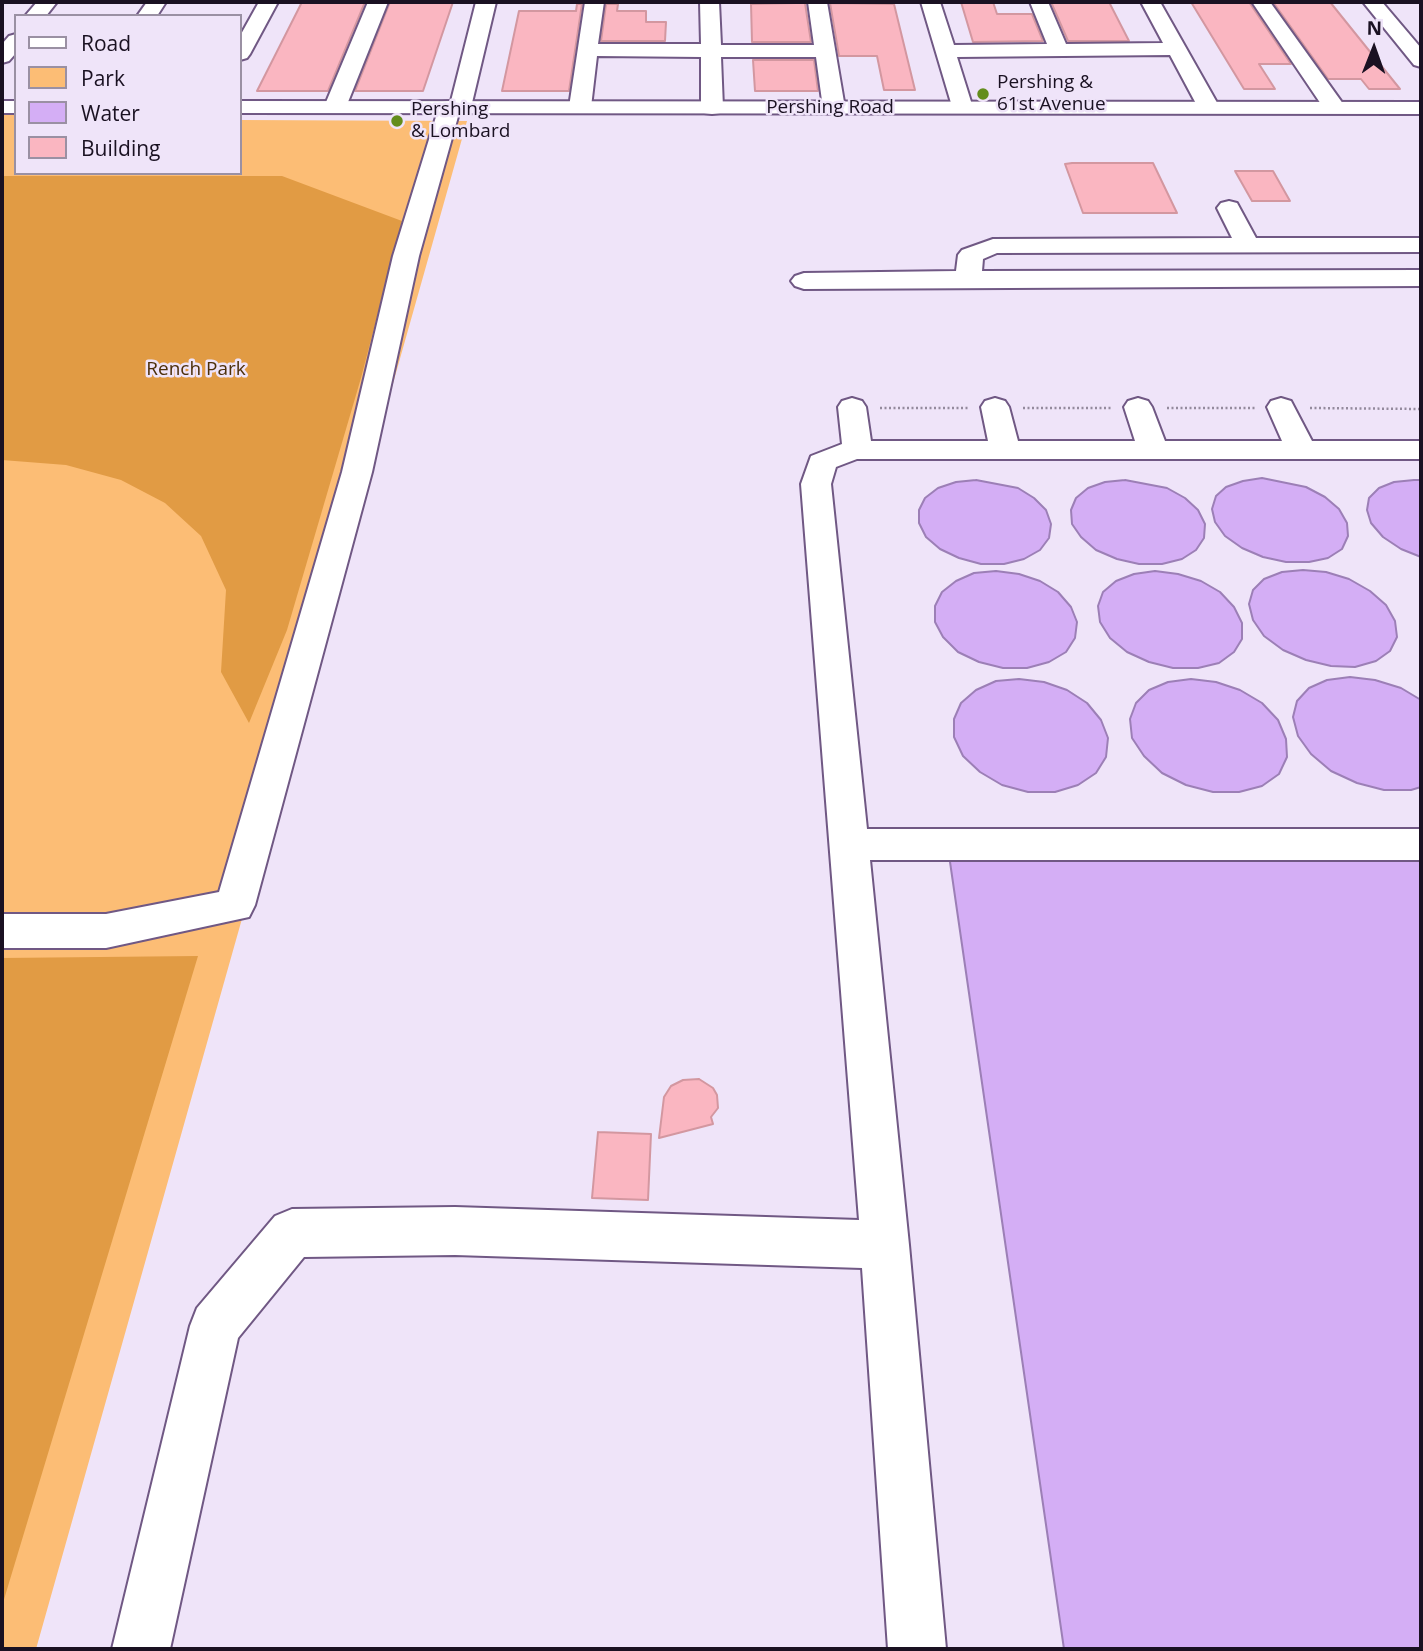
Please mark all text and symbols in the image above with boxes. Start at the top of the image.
legend [14,14,242,175]
north arrow [1339,14,1409,84]
text: N [1366,15,1382,41]
text: Road [81,29,131,57]
text: Park [81,64,125,92]
place label: Pershing & 61st Avenue [997,72,1106,116]
marker: Pershing & 61st Avenue [975,86,991,102]
street label: Pershing Road [766,97,894,119]
text: Water [81,99,140,127]
place label: Pershing & Lombard [411,99,510,143]
marker: Pershing & Lombard [389,113,405,129]
text: Building [81,134,160,162]
park label: Rench Park [146,359,246,381]

